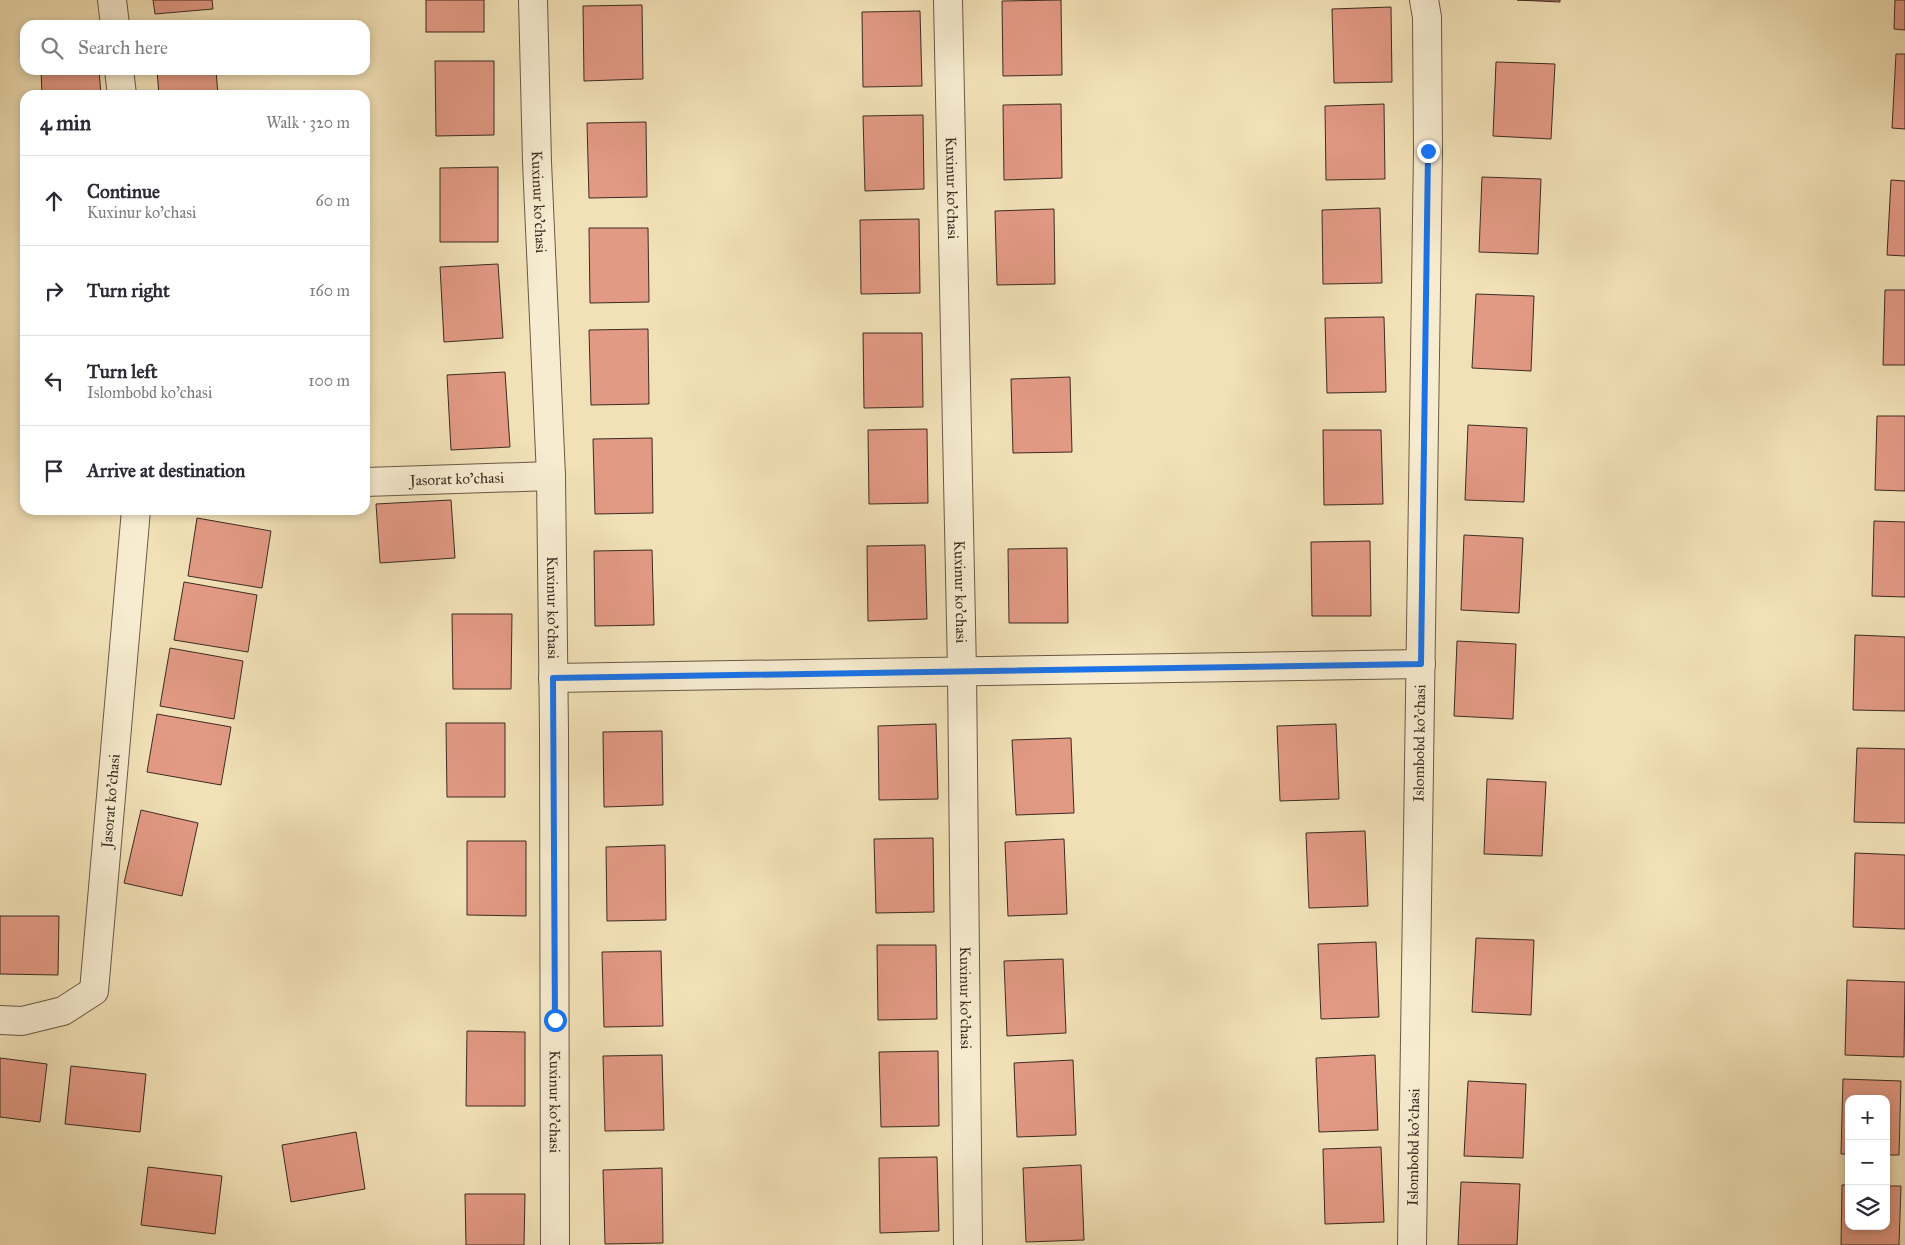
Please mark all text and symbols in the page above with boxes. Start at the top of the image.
search box [20,20,370,75]
icon: search [38,34,66,62]
text: Search here [78,36,168,59]
text: 4 min [40,110,91,136]
text: Walk · 320 m [266,113,350,132]
street label: Kuxinur ko'chasi [942,136,962,240]
route end [1417,140,1440,163]
street label: Kuxinur ko'chasi [528,150,550,254]
text: Continue [87,180,160,203]
icon: ahead [40,187,68,215]
text: 60 m [316,191,350,210]
text: Kuxinur ko'chasi [87,203,197,222]
icon: right [40,277,68,305]
text: Turn right [87,279,170,302]
text: 160 m [309,281,350,300]
text: Turn left [87,360,157,383]
icon: left [40,367,68,395]
text: 100 m [308,371,350,390]
text: Islombobd ko'chasi [87,383,212,402]
icon: arrive [40,457,68,485]
text: Arrive at destination [87,459,245,482]
street label: Jasorat ko'chasi [408,469,504,491]
street label: Kuxinur ko'chasi [950,540,970,643]
street label: Kuxinur ko'chasi [543,556,562,659]
street label: Islombobd ko'chasi [1409,684,1429,802]
street label: Jasorat ko'chasi [97,753,124,851]
street label: Kuxinur ko'chasi [956,946,975,1049]
route start [544,1009,567,1032]
street label: Kuxinur ko'chasi [546,1050,564,1153]
street label: Islombobd ko'chasi [1404,1088,1423,1206]
map controls [1845,1095,1890,1230]
button: + [1845,1095,1890,1140]
button: − [1845,1140,1890,1185]
button: layers [1845,1185,1890,1230]

